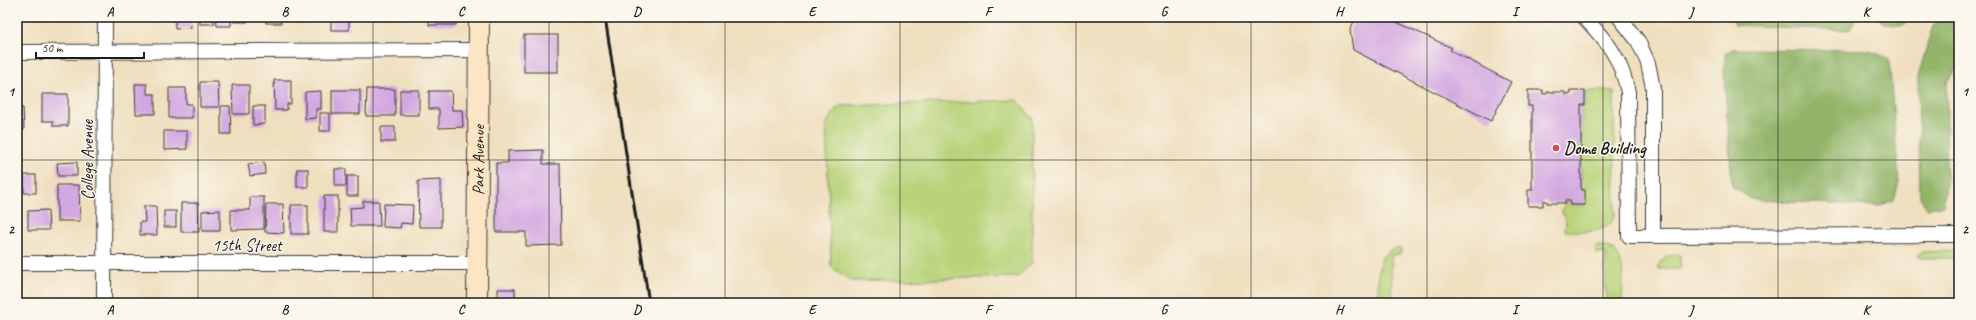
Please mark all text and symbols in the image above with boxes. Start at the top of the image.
text: A [107,4,115,20]
text: B [282,4,290,20]
text: C [458,4,466,20]
text: D [633,4,642,20]
text: E [809,4,818,20]
text: F [985,4,994,20]
text: G [1161,4,1169,20]
text: H [1335,4,1345,20]
text: I [1512,4,1521,20]
text: J [1688,4,1695,20]
text: K [1863,4,1873,20]
scale bar [36,34,144,60]
text: 50 m [42,40,64,56]
text: 1 [8,84,16,100]
text: 1 [1962,84,1970,100]
street label: College Avenue [77,119,98,200]
street label: Park Avenue [468,123,489,195]
place label: Dome Building [1564,138,1647,159]
marker: Dome Building [1551,143,1561,153]
text: 2 [8,222,15,238]
text: 2 [1962,222,1969,238]
street label: 15th Street [212,235,284,256]
text: A [107,302,115,318]
text: B [282,302,290,318]
text: C [458,302,466,318]
text: D [633,302,642,318]
text: E [809,302,818,318]
text: F [985,302,994,318]
text: G [1161,302,1169,318]
text: H [1335,302,1345,318]
text: I [1512,302,1521,318]
text: J [1688,302,1695,318]
text: K [1863,302,1873,318]

